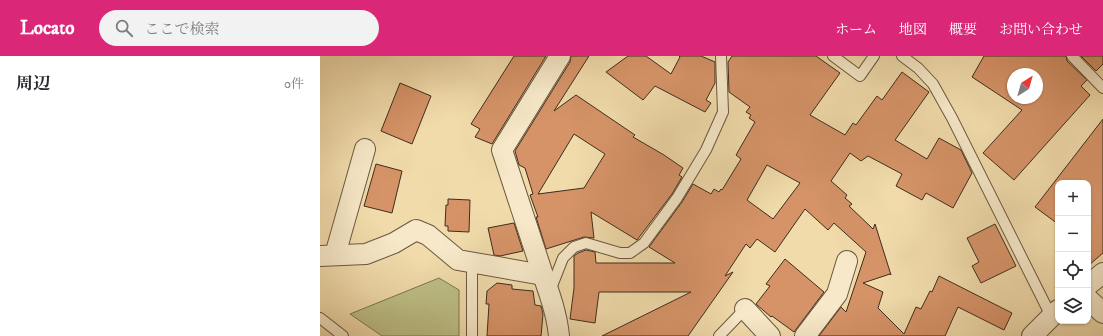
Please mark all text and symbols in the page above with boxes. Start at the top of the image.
search box [99,10,379,46]
text: Locato [20,17,75,40]
icon: search [113,17,135,39]
text: ここで検索 [145,20,220,39]
text: ホーム [835,21,877,39]
text: 地図 [899,21,927,39]
text: 概要 [949,21,977,39]
text: お問い合わせ [999,21,1083,39]
north arrow [1007,68,1043,104]
text: 周辺 [16,73,50,95]
text: 0件 [284,76,304,92]
map controls [1055,180,1091,324]
button: + [1055,180,1091,216]
button: − [1055,216,1091,252]
button: locate [1055,252,1091,288]
button: layers [1055,288,1091,324]

